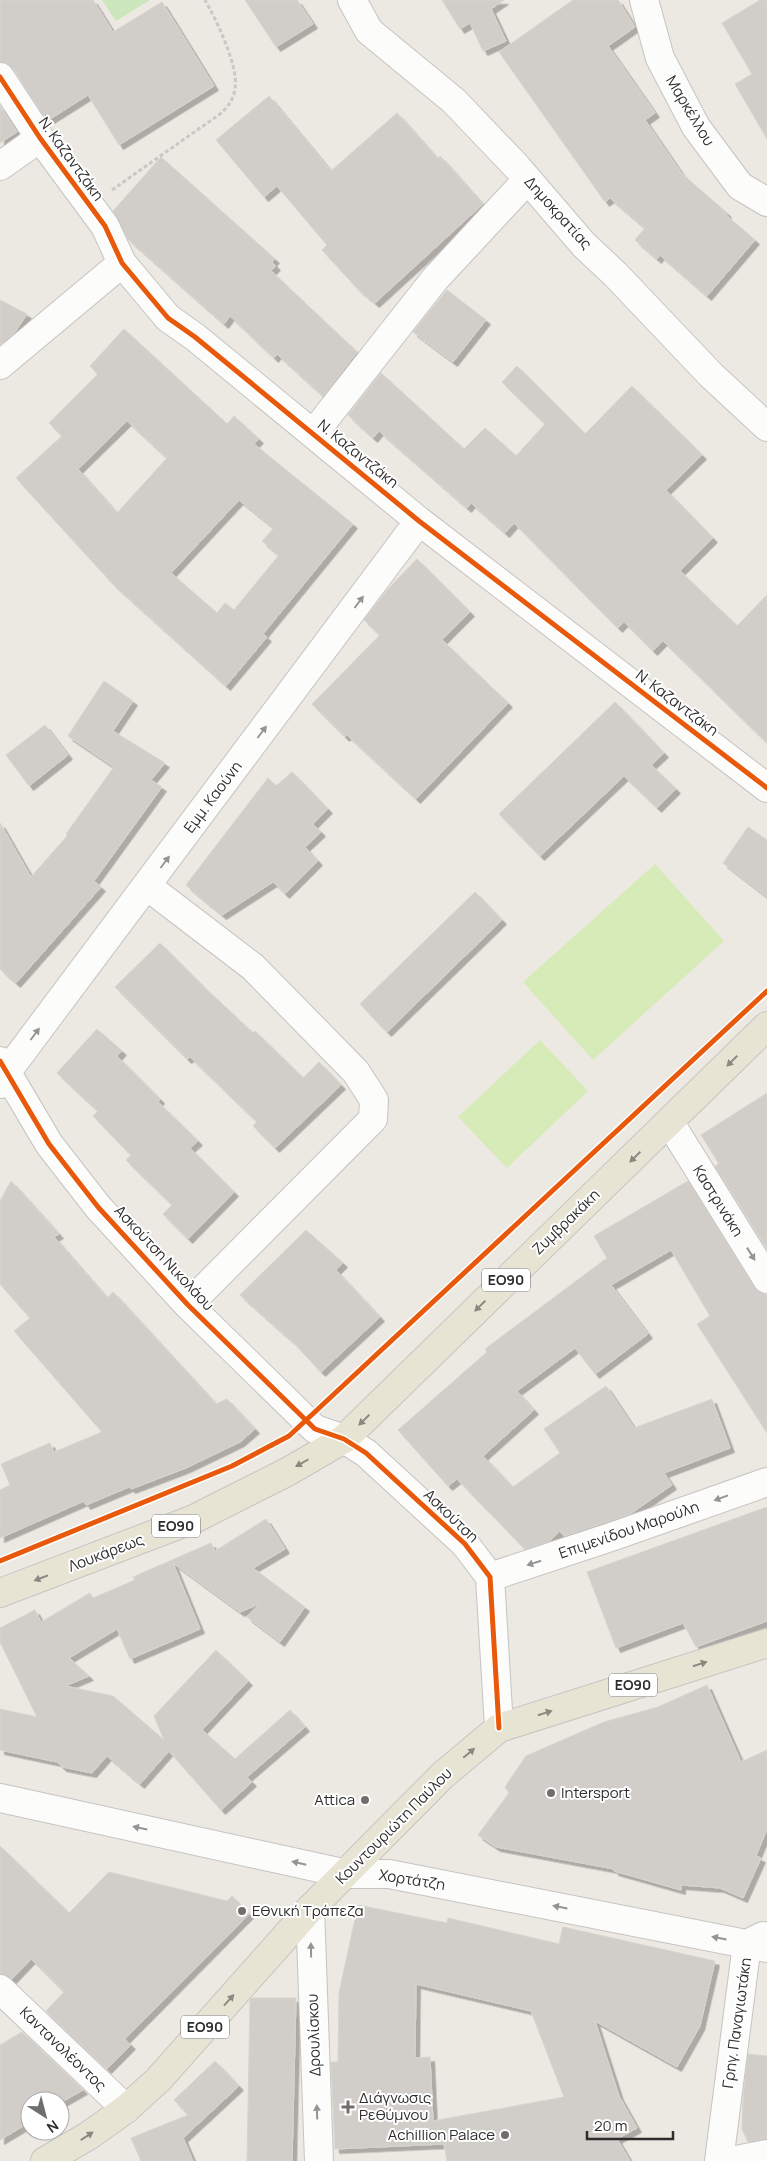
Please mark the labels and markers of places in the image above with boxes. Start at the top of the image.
place label: Intersport [561,1782,630,1803]
marker: Intersport [545,1787,557,1799]
place label: Attica [314,1789,355,1810]
marker: Attica [359,1794,371,1806]
place label: Εθνική Τράπεζα [252,1900,364,1921]
marker: Εθνική Τράπεζα [236,1905,248,1917]
place label: Διάγνωσις Ρεθύμνου [359,2087,431,2125]
marker: Διάγνωσις Ρεθύμνου [341,2100,355,2114]
place label: Achillion Palace [388,2124,495,2145]
marker: Achillion Palace [499,2129,511,2141]

